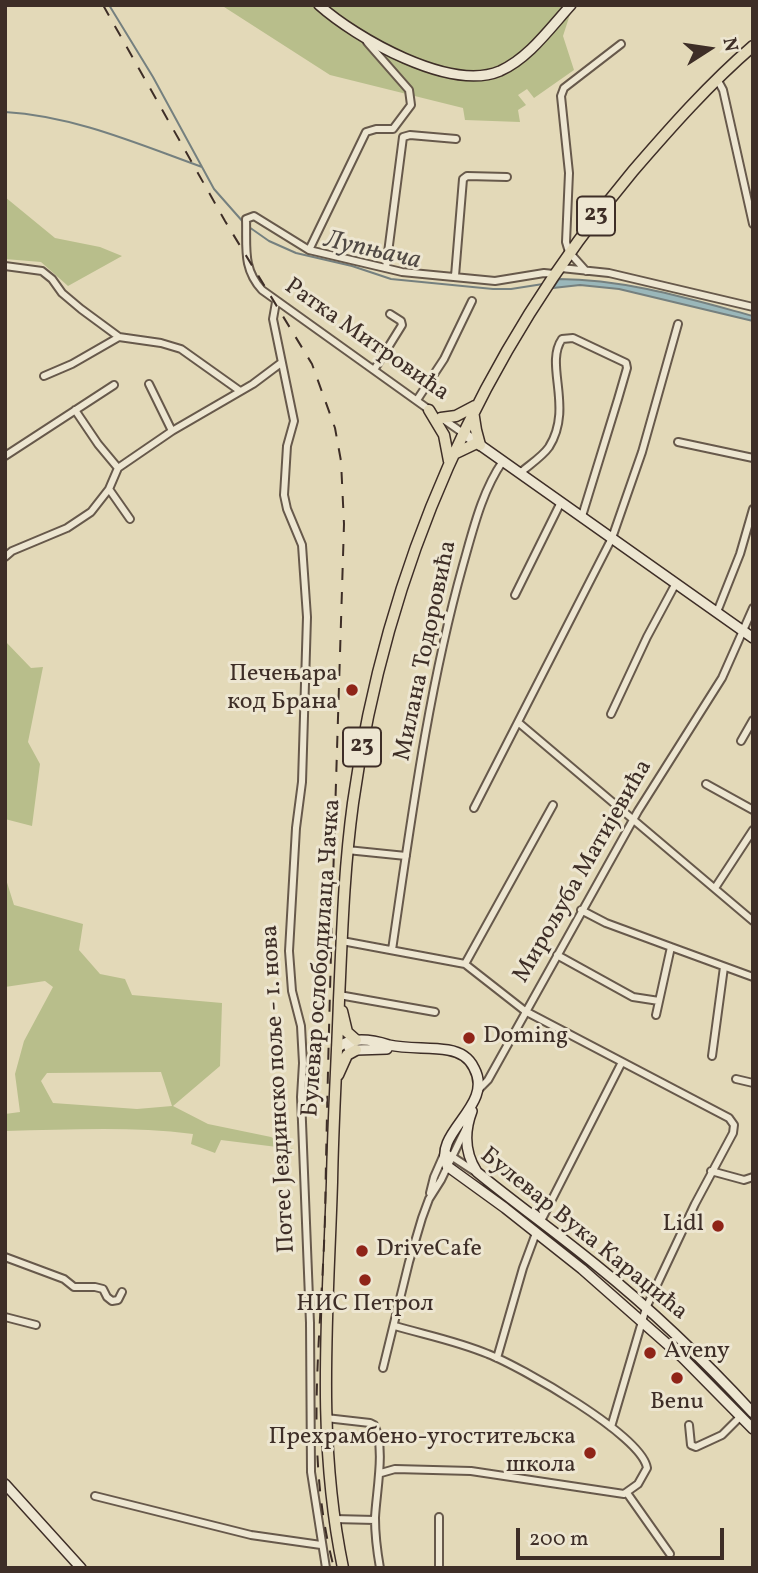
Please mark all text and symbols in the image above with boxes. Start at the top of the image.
north arrow [674,14,744,84]
text: N [715,35,744,54]
road number: 23 [577,196,615,236]
water label: Лупњача [321,226,423,278]
street label: Ратка Митровића [278,273,454,409]
street label: Милана Тодоровића [390,538,464,764]
place label: Печењара код Брана [227,662,338,718]
marker: Печењара код Брана [344,682,360,698]
road number: 23 [343,727,381,766]
street label: Мирољуба Матијевића [508,755,660,989]
street label: Булевар ослободилаца Чачка [298,798,348,1118]
street label: Потес Јездинско поље - 1. нова [257,924,303,1254]
place label: Doming [483,1024,568,1052]
marker: Doming [461,1030,477,1046]
street label: Булевар Вука Караџића [473,1142,693,1328]
place label: Lidl [663,1212,704,1240]
marker: Lidl [710,1218,726,1234]
place label: DriveCafe [376,1237,482,1265]
marker: DriveCafe [354,1243,370,1259]
marker: НИС Петрол [357,1272,373,1288]
place label: НИС Петрол [296,1292,434,1320]
place label: Aveny [664,1339,730,1367]
marker: Aveny [642,1345,658,1361]
marker: Benu [669,1370,685,1386]
place label: Benu [650,1390,704,1418]
place label: Прехрамбено-угоститељска школа [268,1425,576,1481]
marker: Прехрамбено-угоститељска школа [582,1445,598,1461]
scale bar [520,1514,728,1558]
text: 200 m [529,1525,589,1554]

